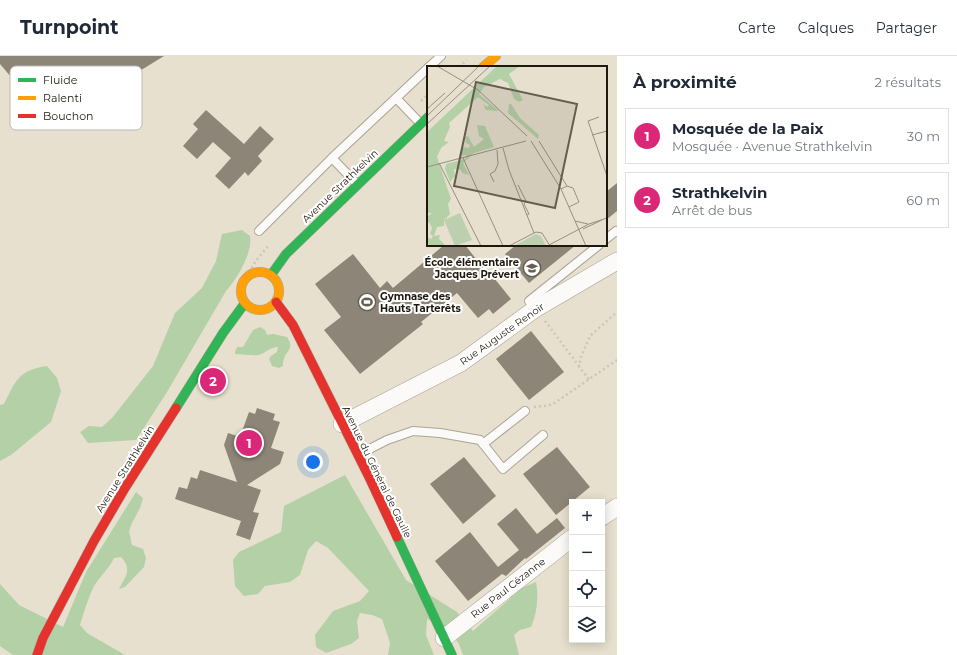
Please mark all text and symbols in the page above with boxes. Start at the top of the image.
text: Turnpoint [20,16,119,39]
text: Carte [738,19,776,37]
text: Calques [798,19,854,37]
text: Partager [876,19,937,37]
legend [10,66,142,130]
inset map [427,66,607,246]
text: À proximité [633,72,737,92]
text: Fluide [43,73,78,87]
text: 2 résultats [875,74,941,90]
text: Ralenti [43,91,82,105]
text: Bouchon [43,109,93,123]
text: Mosquée de la Paix [672,119,824,138]
text: 1 [644,128,650,144]
text: 30 m [907,128,940,144]
text: Mosquée · Avenue Strathkelvin [672,138,873,154]
street label: Avenue Strathkelvin [299,146,381,226]
text: Strathkelvin [672,183,767,202]
text: 2 [643,192,651,208]
text: 60 m [906,192,940,208]
text: Arrêt de bus [672,202,752,218]
place label: École élémentaire Jacques Prévert [425,256,520,281]
school or university icon: École élémentaire Jacques Prévert [522,258,542,278]
place label: Gymnase des Hauts Tarterêts [380,290,462,315]
sports icon: Gymnase des Hauts Tarterêts [357,292,377,312]
street label: Rue Auguste Renoir [457,300,547,368]
pin: 2 [200,366,226,396]
street label: Avenue du Général de Gaulle [339,404,415,540]
street label: Avenue Strathkelvin [93,423,157,515]
pin: 1 [236,428,262,458]
your location [303,452,323,472]
map controls [569,499,605,643]
button: + [569,499,605,535]
button: − [569,535,605,571]
street label: Rue Paul Cézanne [468,555,548,621]
button: locate [569,571,605,607]
button: layers [569,607,605,643]

